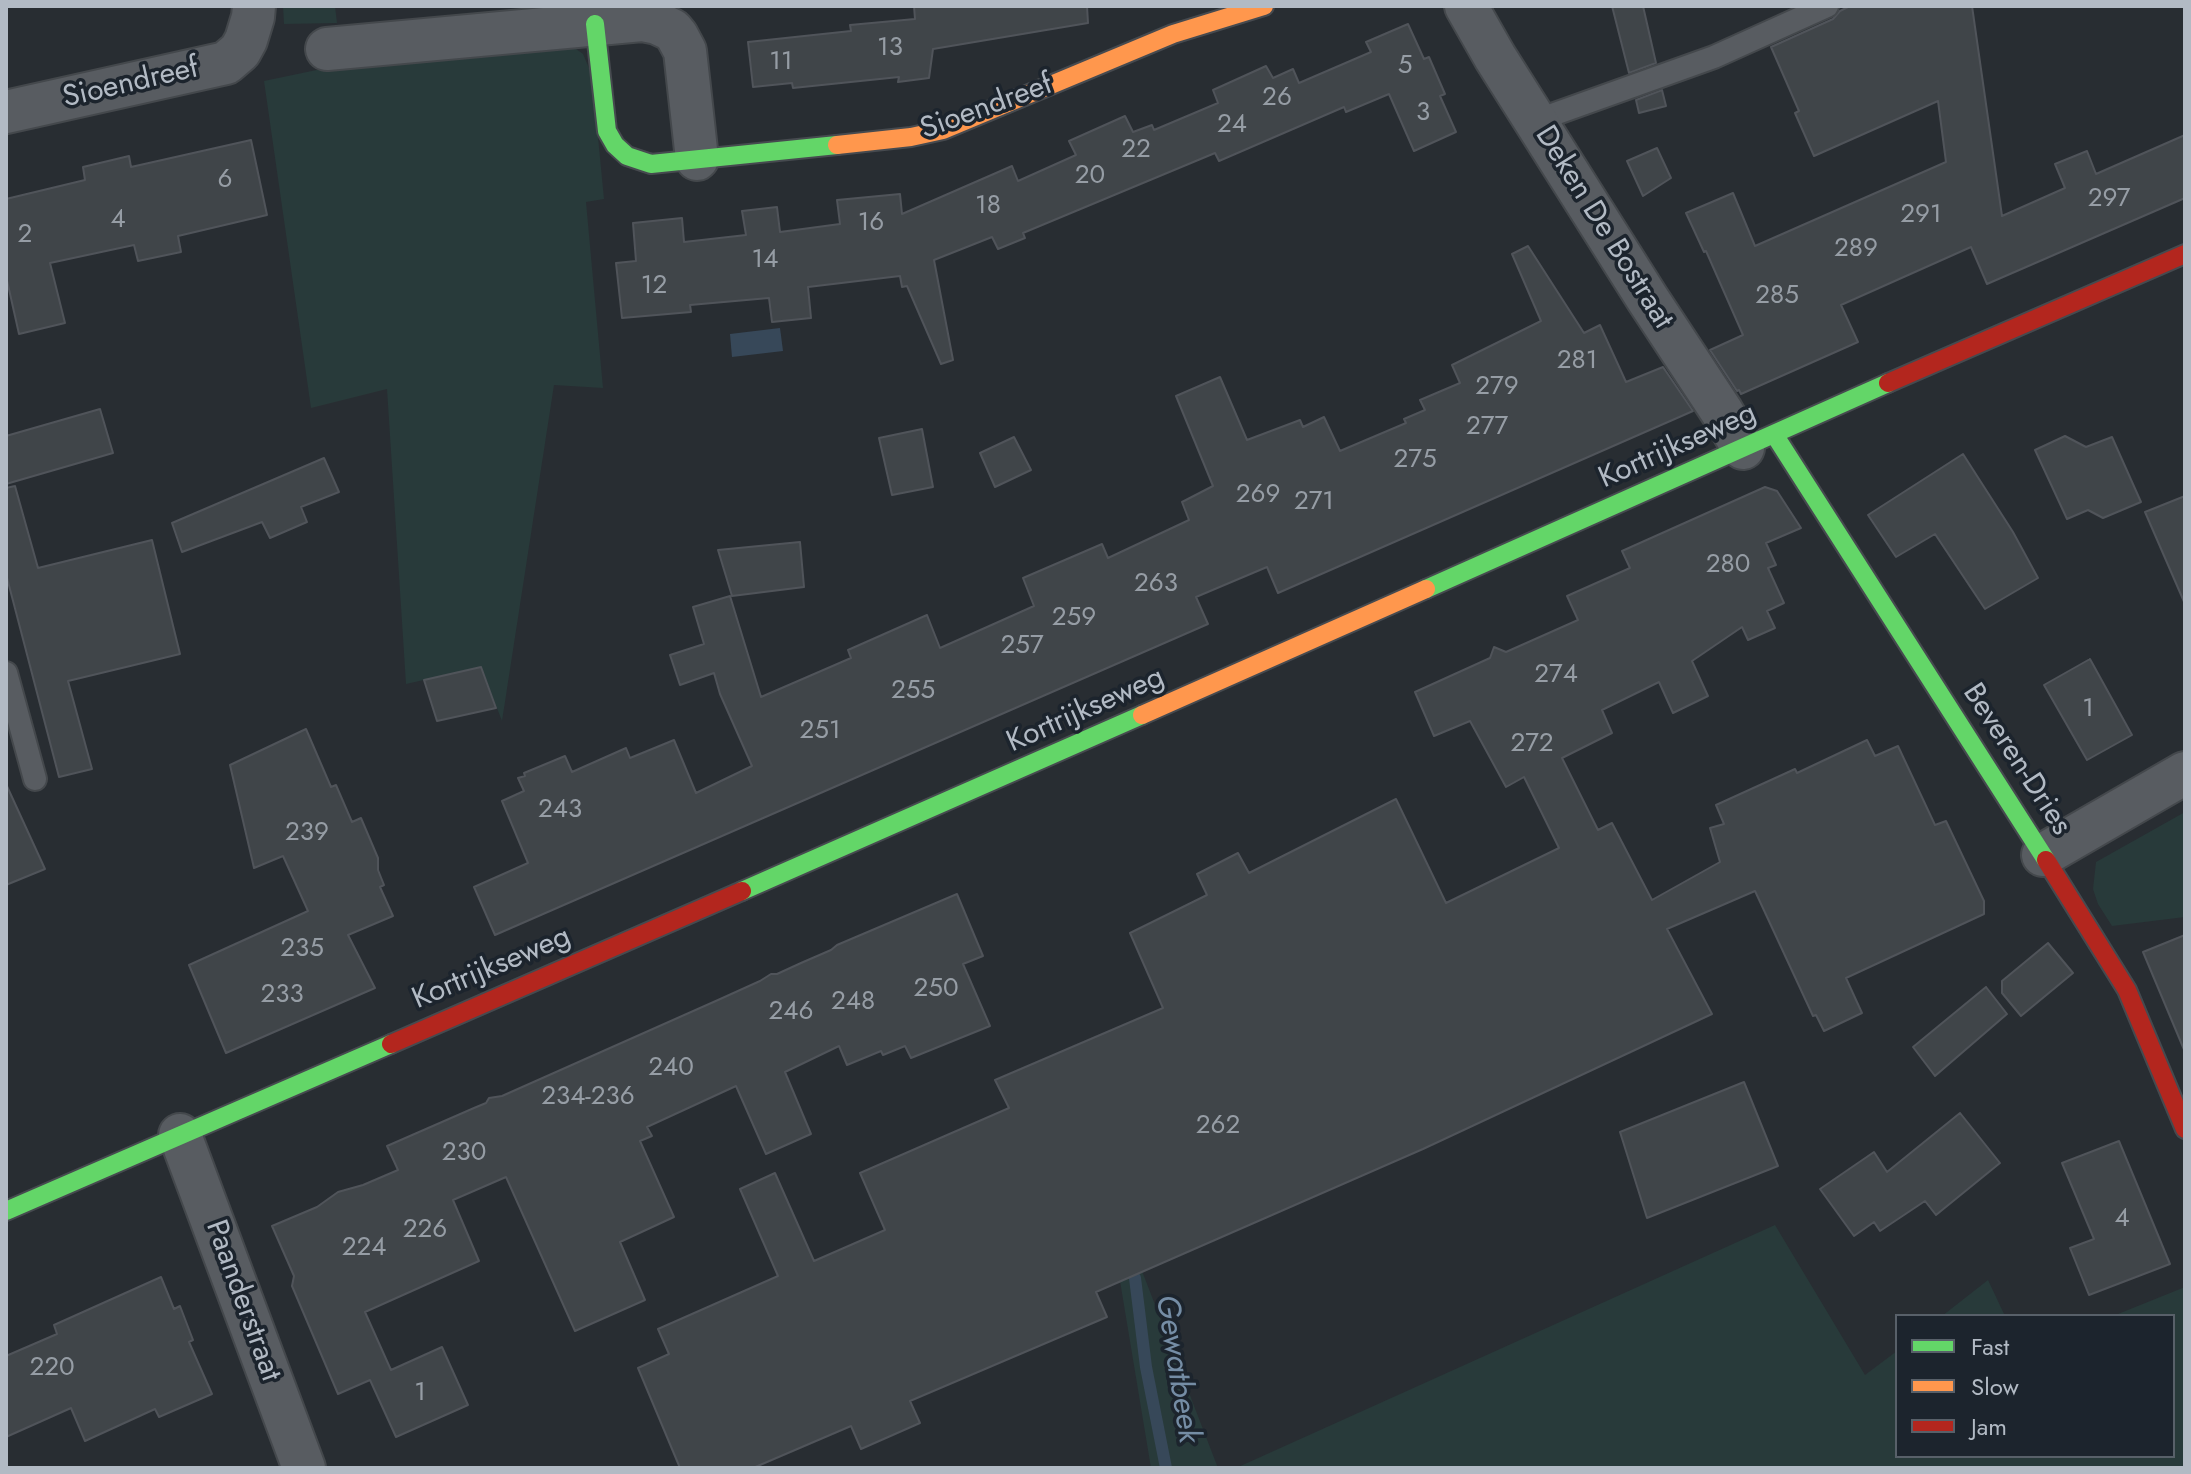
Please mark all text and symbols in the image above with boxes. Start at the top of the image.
house number: 13 [877,33,903,65]
house number: 11 [769,47,793,79]
street label: Sioendreef [60,51,202,117]
house number: 5 [1398,51,1412,83]
street label: Sioendreef [916,67,1058,149]
house number: 26 [1262,83,1292,115]
house number: 3 [1416,98,1430,130]
house number: 24 [1217,110,1247,142]
street label: Deken De Bostraat [1526,120,1680,336]
house number: 22 [1121,135,1151,167]
house number: 20 [1075,161,1105,193]
house number: 6 [218,165,232,197]
house number: 297 [2088,184,2130,216]
house number: 18 [975,191,1001,223]
house number: 291 [1900,200,1942,232]
house number: 4 [110,205,126,237]
house number: 16 [858,208,884,240]
house number: 2 [18,220,32,252]
house number: 289 [1834,234,1878,266]
house number: 14 [752,245,778,277]
house number: 12 [641,271,667,303]
house number: 285 [1755,281,1799,313]
house number: 281 [1557,346,1597,378]
house number: 279 [1475,372,1519,404]
street label: Kortrijkseweg [1594,396,1762,498]
house number: 277 [1466,412,1508,444]
house number: 275 [1393,445,1437,477]
house number: 269 [1236,480,1280,512]
house number: 271 [1294,487,1334,519]
house number: 280 [1706,550,1750,582]
house number: 263 [1134,569,1178,601]
house number: 259 [1052,603,1096,635]
house number: 257 [1000,631,1044,663]
street label: Kortrijkseweg [1002,660,1170,762]
house number: 274 [1534,660,1578,692]
house number: 255 [891,676,935,708]
street label: Beveren-Dries [1954,678,2078,842]
house number: 1 [2082,694,2094,726]
house number: 251 [799,716,841,748]
house number: 272 [1510,729,1554,761]
house number: 243 [538,795,582,827]
house number: 239 [285,818,329,850]
street label: Kortrijkseweg [408,920,576,1018]
house number: 235 [280,934,324,966]
house number: 250 [913,974,959,1006]
house number: 233 [260,980,304,1012]
house number: 248 [831,987,875,1019]
house number: 246 [769,997,813,1029]
house number: 240 [648,1053,694,1085]
house number: 234-236 [541,1082,635,1114]
house number: 262 [1196,1111,1240,1143]
house number: 230 [442,1138,486,1170]
house number: 4 [2114,1204,2130,1236]
house number: 226 [403,1215,447,1247]
street label: Paanderstraat [196,1216,288,1386]
house number: 224 [342,1233,386,1265]
water label: Gewatbeek [1145,1292,1207,1446]
legend [1895,1314,2175,1458]
text: Fast [1971,1329,2009,1364]
house number: 220 [29,1353,75,1385]
text: Slow [1971,1369,2019,1404]
house number: 1 [414,1378,426,1410]
text: Jam [1971,1409,2007,1444]

